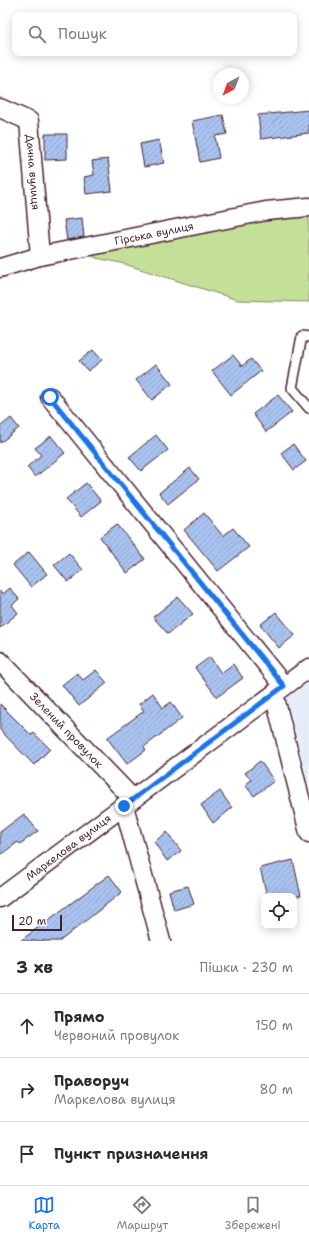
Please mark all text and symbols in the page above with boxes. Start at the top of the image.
search box [12,12,297,56]
icon: search [26,23,48,45]
text: Пошук [58,24,107,44]
north arrow [213,68,249,104]
street label: Дачна вулиця [22,134,43,211]
street label: Гірська вулиця [113,219,195,249]
route start [41,388,59,406]
street label: Зелений провулок [26,689,106,772]
route end [115,797,133,815]
street label: Маркелова вулиця [23,811,114,884]
map controls [261,893,297,929]
button: locate [261,893,297,929]
scale bar [12,913,62,932]
text: 20 m [18,914,46,929]
text: 3 хв [16,956,53,978]
text: Пішки · 230 m [200,959,293,976]
text: Прямо [54,1007,104,1027]
icon: ahead [16,1015,38,1037]
text: 150 m [255,1017,293,1034]
text: Червоний провулок [54,1027,179,1044]
text: Праворуч [54,1071,129,1091]
icon: right [16,1079,38,1101]
text: 80 m [259,1081,293,1098]
text: Маркелова вулиця [54,1091,176,1108]
icon: arrive [16,1143,38,1165]
text: Пункт призначення [54,1144,209,1164]
tab: Карта [28,1194,60,1233]
tab: Маршрут [117,1194,168,1233]
tab: Збережені [225,1194,281,1233]

